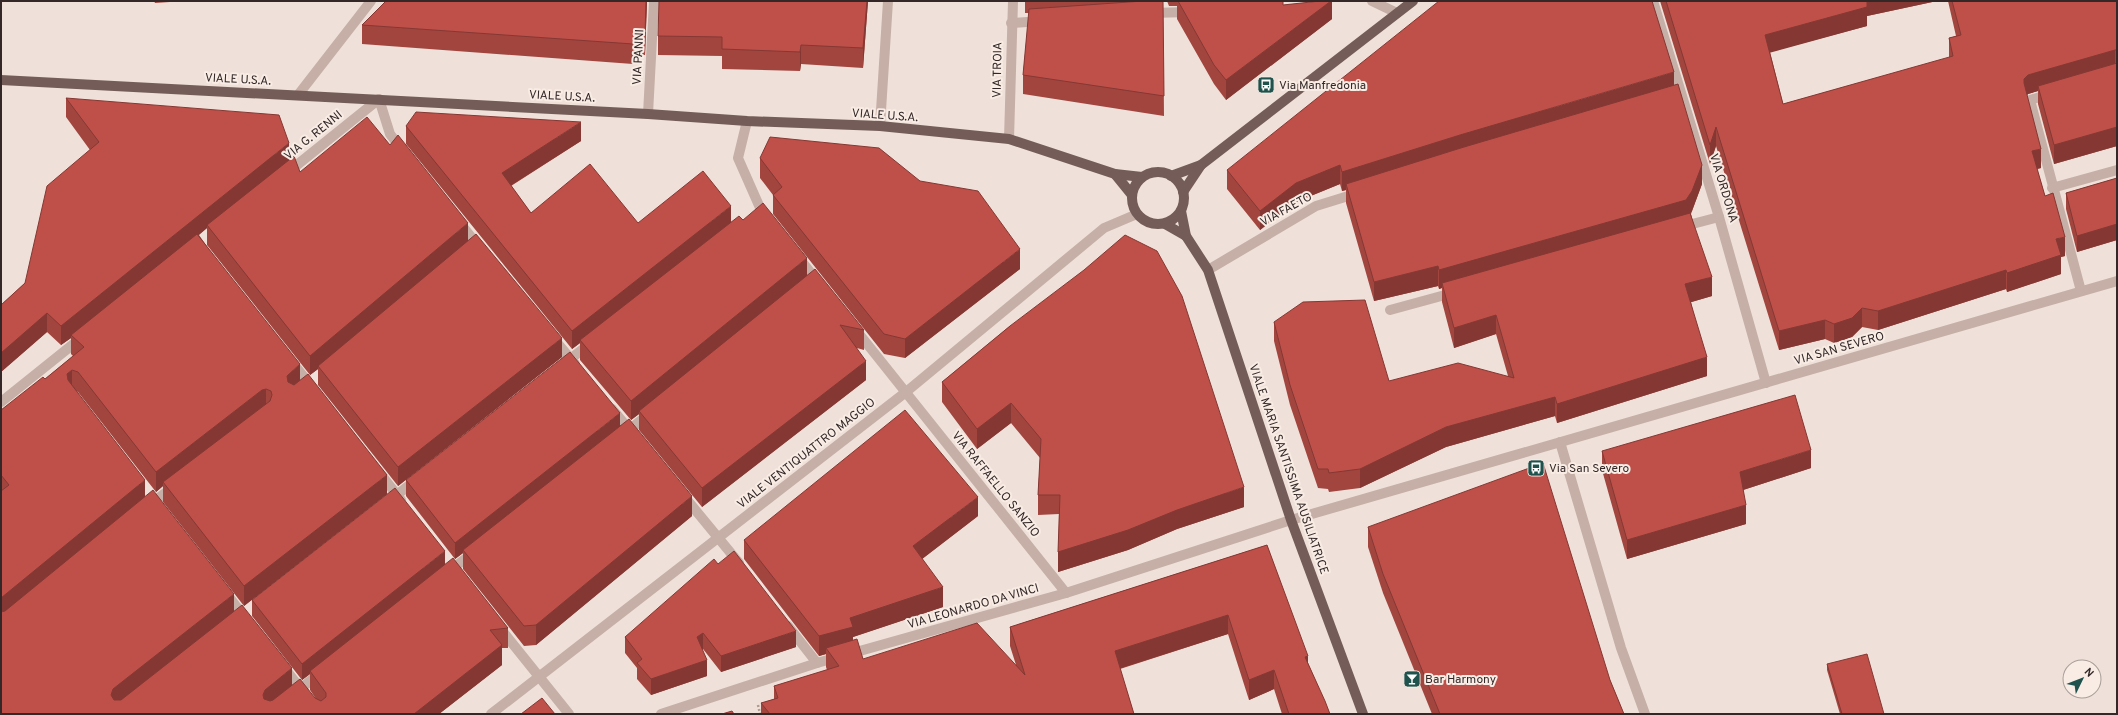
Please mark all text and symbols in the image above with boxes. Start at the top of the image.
street label: VIA PANNI [630,29,648,85]
street label: VIA TROIA [990,42,1006,98]
street label: VIALE U.S.A. [204,70,272,90]
bus stop icon: Via Manfredonia [1256,75,1276,95]
place label: Via Manfredonia [1279,78,1366,94]
street label: VIALE U.S.A. [528,87,596,107]
street label: VIALE U.S.A. [851,106,919,126]
street label: VIA G. RENNI [281,107,346,164]
street label: VIA ORDONA [1705,152,1741,225]
street label: VIA FAETO [1258,189,1315,231]
street label: VIA SAN SEVERO [1792,328,1886,369]
street label: VIALE MARIA SANTISSIMA AUSILIATRICE [1244,362,1332,577]
street label: VIALE VENTIQUATTRO MAGGIO [734,395,879,513]
street label: VIA RAFFAELLO SANZIO [948,428,1043,541]
bus stop icon: Via San Severo [1526,458,1546,478]
place label: Via San Severo [1549,461,1629,477]
street label: VIA LEONARDO DA VINCI [906,581,1041,633]
north arrow [2062,659,2102,699]
text: N [2081,665,2096,681]
bar icon: Bar Harmony [1402,669,1422,689]
place label: Bar Harmony [1425,672,1496,688]

